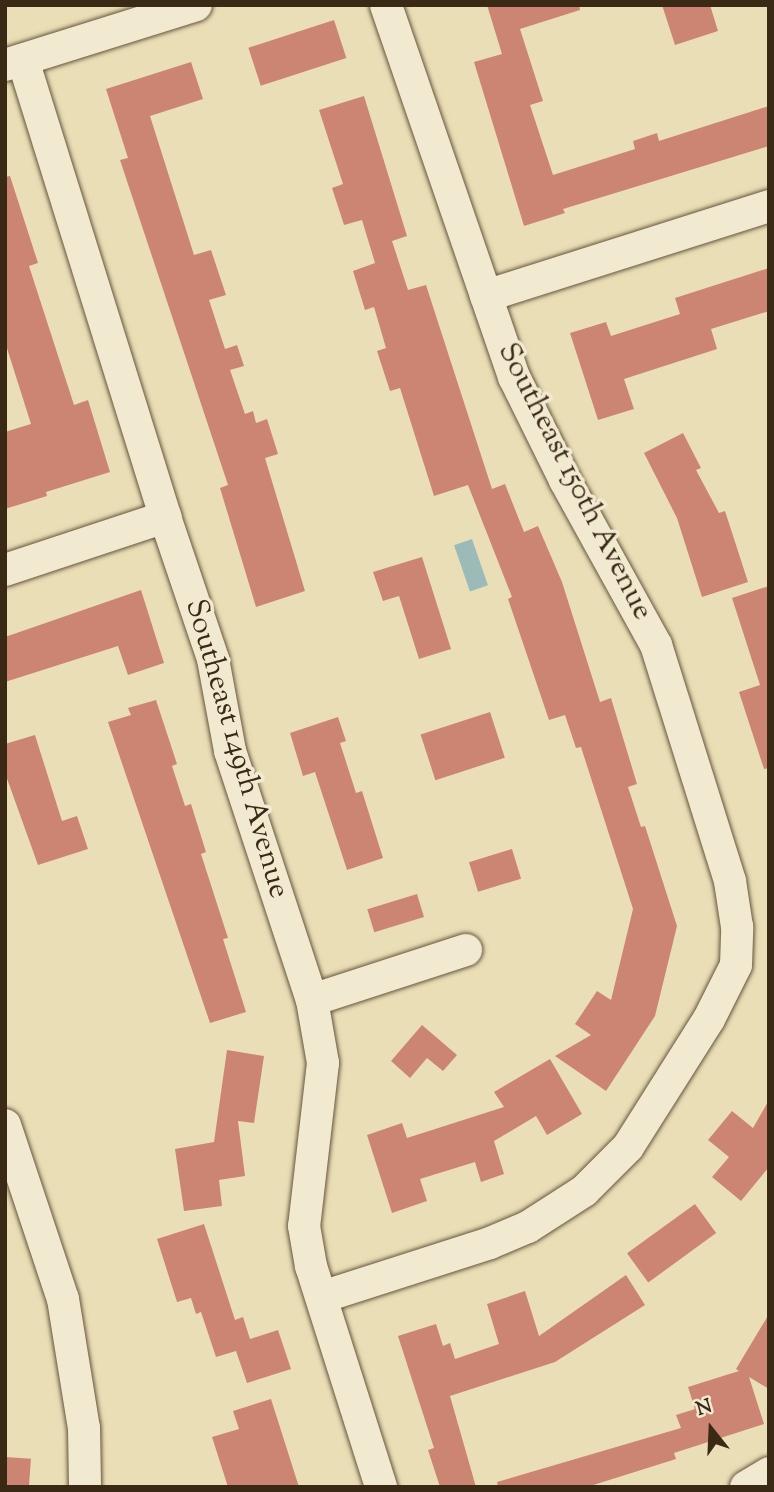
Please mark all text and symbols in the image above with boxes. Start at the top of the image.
street label: Southeast 150th Avenue [488,337,660,627]
street label: Southeast 149th Avenue [176,595,296,903]
text: N [693,1393,716,1424]
north arrow [676,1394,746,1464]

